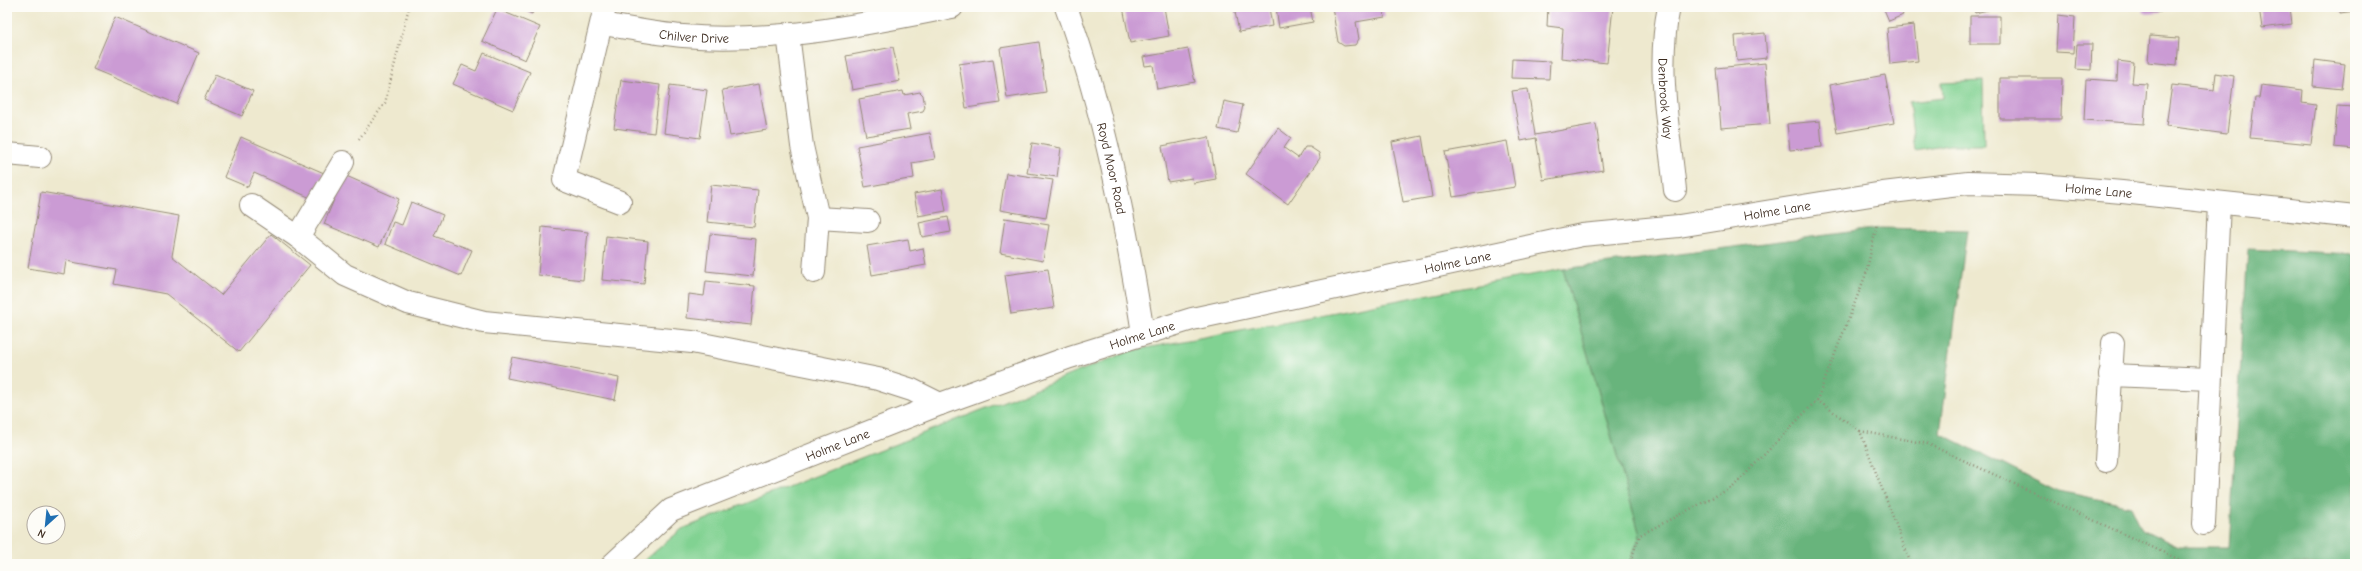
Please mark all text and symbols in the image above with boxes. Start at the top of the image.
street label: Chilver Drive [658,26,729,46]
street label: Denbrook Way [1655,58,1676,140]
street label: Royd Moor Road [1094,121,1129,216]
street label: Holme Lane [2064,180,2134,201]
street label: Holme Lane [1743,198,1812,223]
street label: Holme Lane [1423,248,1493,277]
street label: Holme Lane [1108,318,1177,352]
street label: Holme Lane [803,425,872,464]
north arrow [26,505,66,545]
text: N [36,526,48,541]

